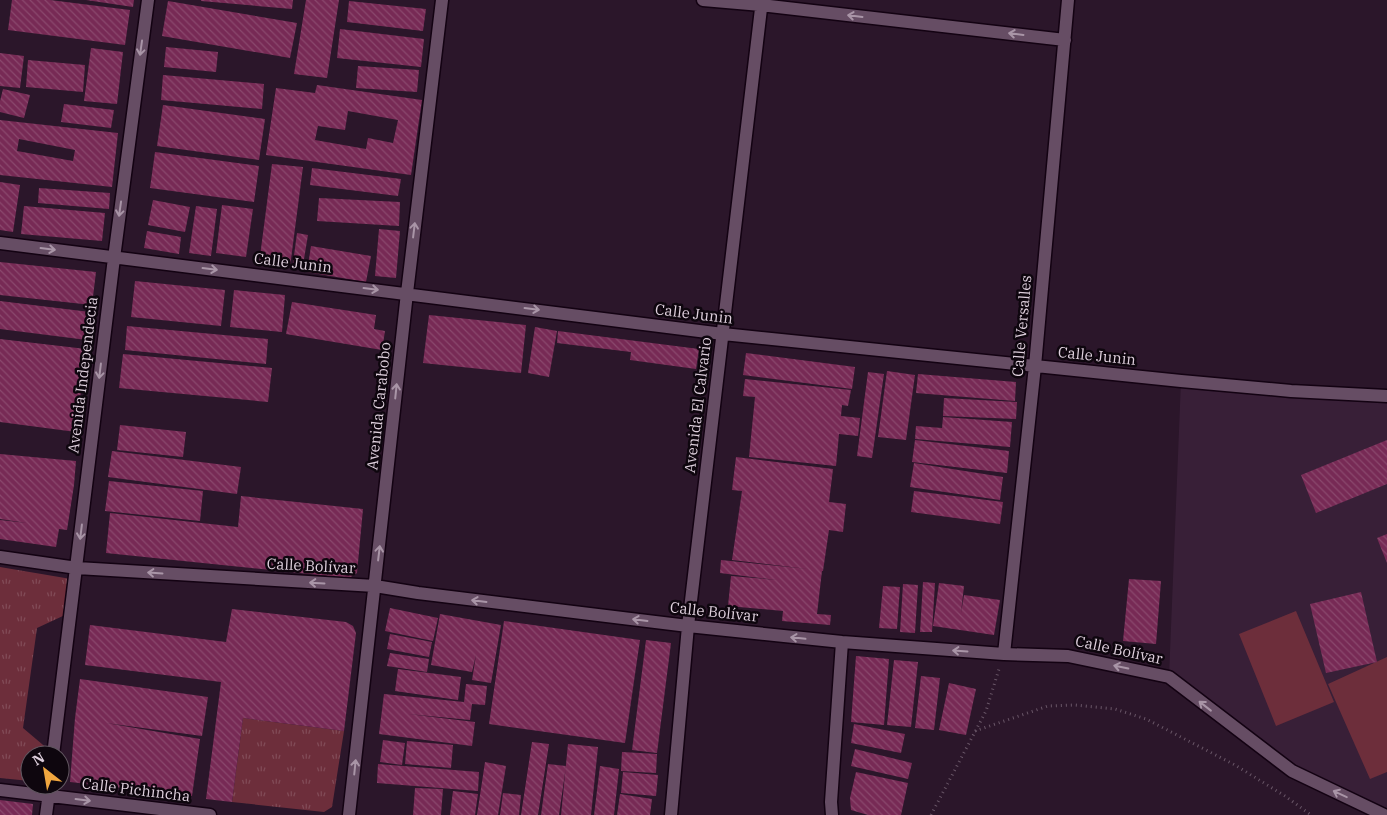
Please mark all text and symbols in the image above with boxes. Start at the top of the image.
one-way arrow [847,11,863,20]
one-way arrow [1009,29,1025,39]
one-way arrow [136,40,146,56]
one-way arrow [115,201,125,217]
one-way arrow [409,222,419,238]
one-way arrow [40,244,56,254]
street label: Calle Junin [253,248,333,277]
one-way arrow [201,264,217,274]
street label: Calle Versalles [1008,274,1035,378]
one-way arrow [363,284,379,294]
street label: Avenida Independecia [63,296,102,454]
street label: Calle Junin [654,299,734,328]
one-way arrow [524,304,540,314]
street label: Avenida El Calvario [680,336,715,474]
street label: Avenida Carabobo [362,341,395,471]
street label: Calle Junin [1057,342,1137,369]
one-way arrow [95,362,105,378]
one-way arrow [392,384,401,400]
one-way arrow [76,524,86,540]
one-way arrow [374,545,384,561]
street label: Calle Bolívar [266,554,356,577]
one-way arrow [147,568,163,578]
one-way arrow [309,579,325,588]
one-way arrow [471,596,487,606]
street label: Calle Bolívar [669,597,759,626]
one-way arrow [632,615,648,625]
street label: Calle Bolívar [1074,631,1165,668]
one-way arrow [790,633,806,642]
one-way arrow [952,646,968,655]
one-way arrow [1113,662,1129,671]
one-way arrow [1199,700,1212,711]
north arrow [20,745,70,795]
text: N [29,748,48,769]
one-way arrow [350,759,360,775]
street label: Calle Pichincha [81,773,191,806]
one-way arrow [1333,789,1348,798]
one-way arrow [75,795,91,805]

